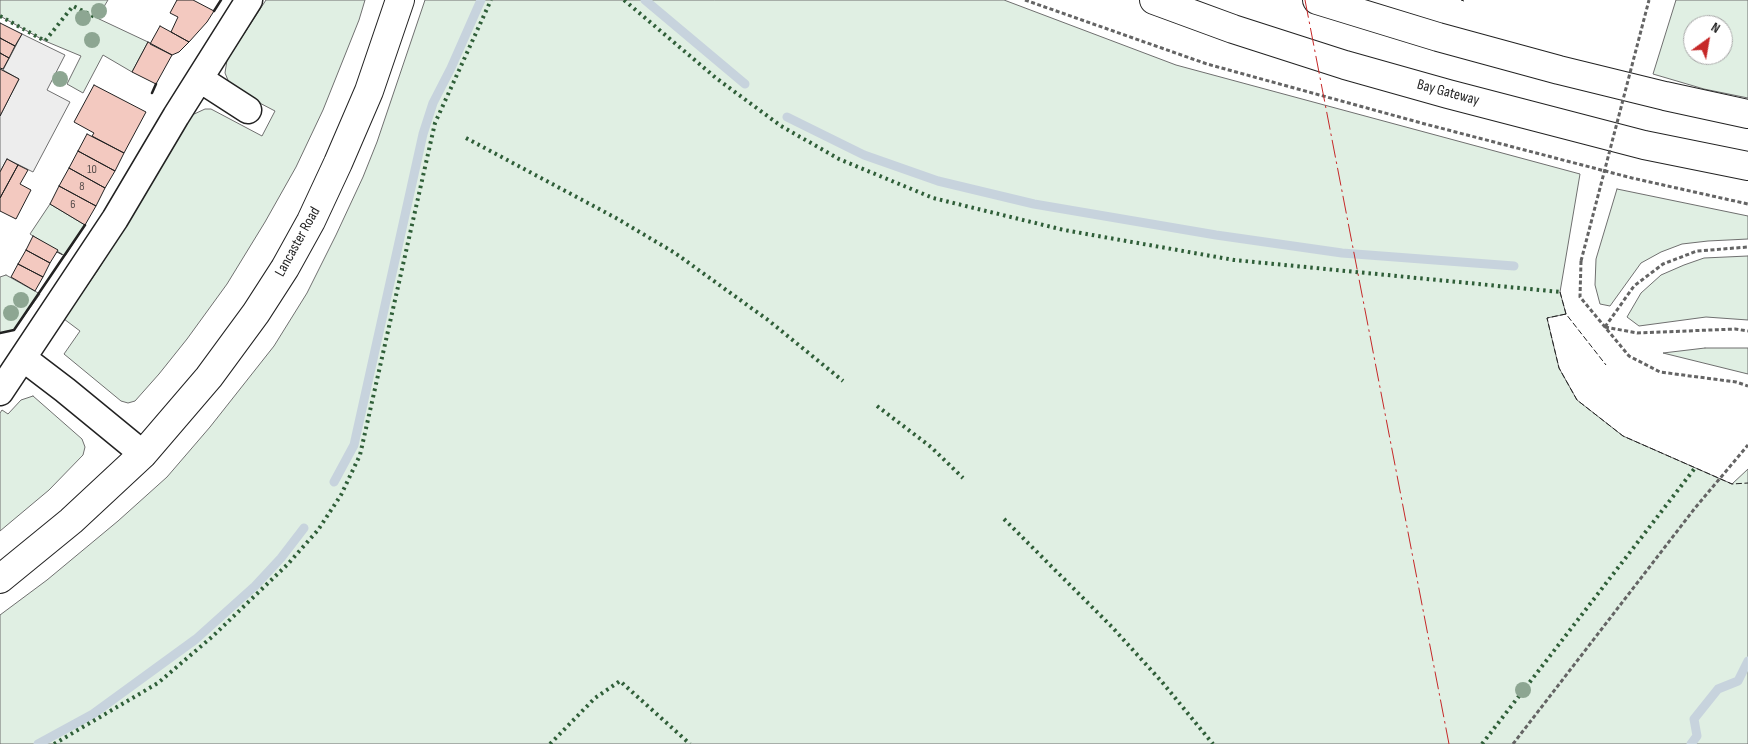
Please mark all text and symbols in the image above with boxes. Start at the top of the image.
north arrow [1683,15,1733,65]
text: N [1708,19,1723,37]
street label: Bay Gateway [1415,76,1481,110]
house number: 10 [87,163,97,177]
house number: 8 [79,180,85,194]
house number: 6 [70,198,76,212]
street label: Lancaster Road [271,204,325,280]

